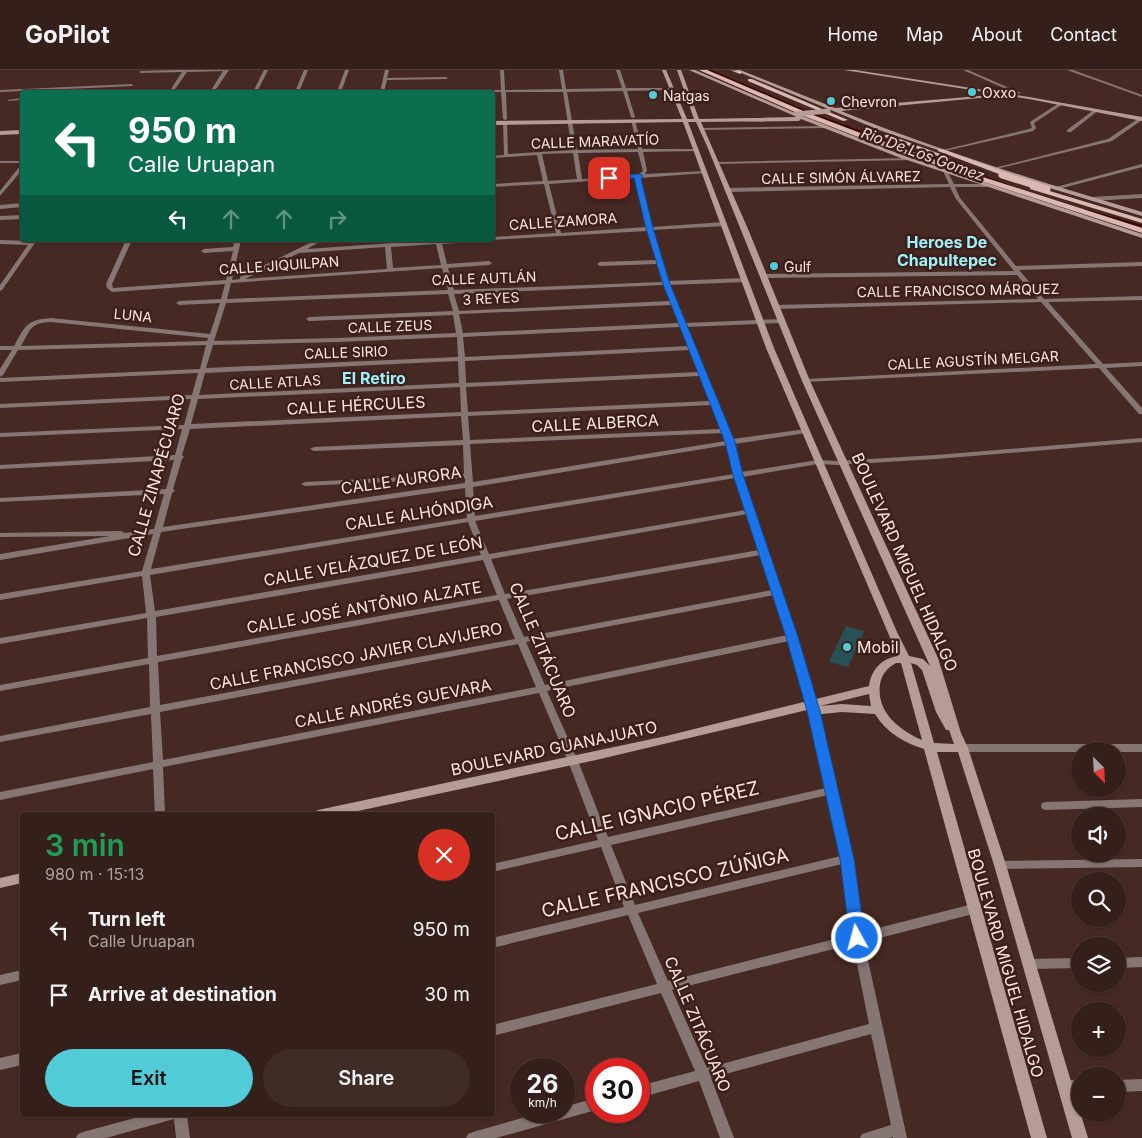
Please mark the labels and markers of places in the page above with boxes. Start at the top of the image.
place label: Oxxo [982,84,1016,101]
marker: Oxxo [966,86,978,98]
place label: Natgas [663,87,710,104]
marker: Natgas [647,89,659,101]
place label: Chevron [841,93,897,110]
marker: Chevron [825,95,837,107]
pin [588,157,630,199]
place label: Gulf [784,258,811,275]
marker: Gulf [768,260,780,272]
place label: Mobil [857,637,899,657]
marker: Mobil [841,641,853,653]

